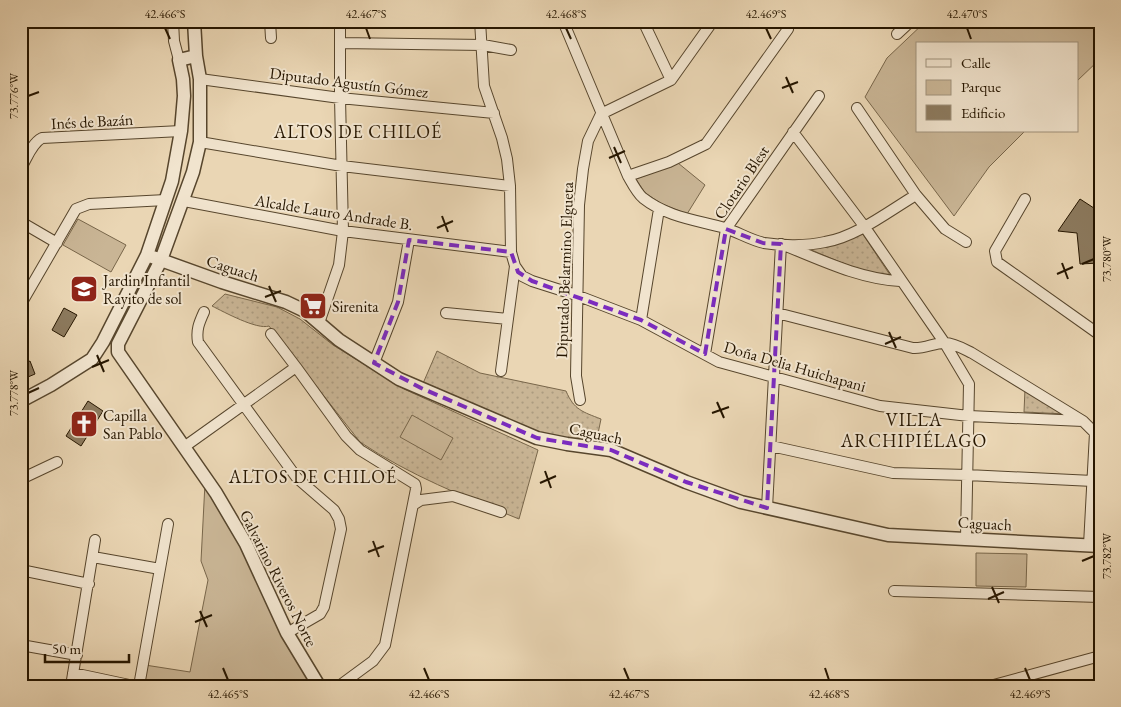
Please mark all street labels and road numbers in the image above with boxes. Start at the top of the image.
street label: Diputado Agustín Gómez [268,62,430,103]
street label: Inés de Bazán [50,109,134,134]
street label: Clotario Blest [709,141,774,223]
street label: Diputado Belarmino Elgueta [551,181,578,359]
street label: Alcalde Lauro Andrade B. [253,189,414,235]
street label: Caguach [204,250,262,287]
street label: Doña Delia Huichapani [721,336,868,397]
street label: Caguach [567,418,625,449]
street label: Galvarino Riveros Norte [235,506,322,650]
street label: Caguach [957,512,1013,535]

